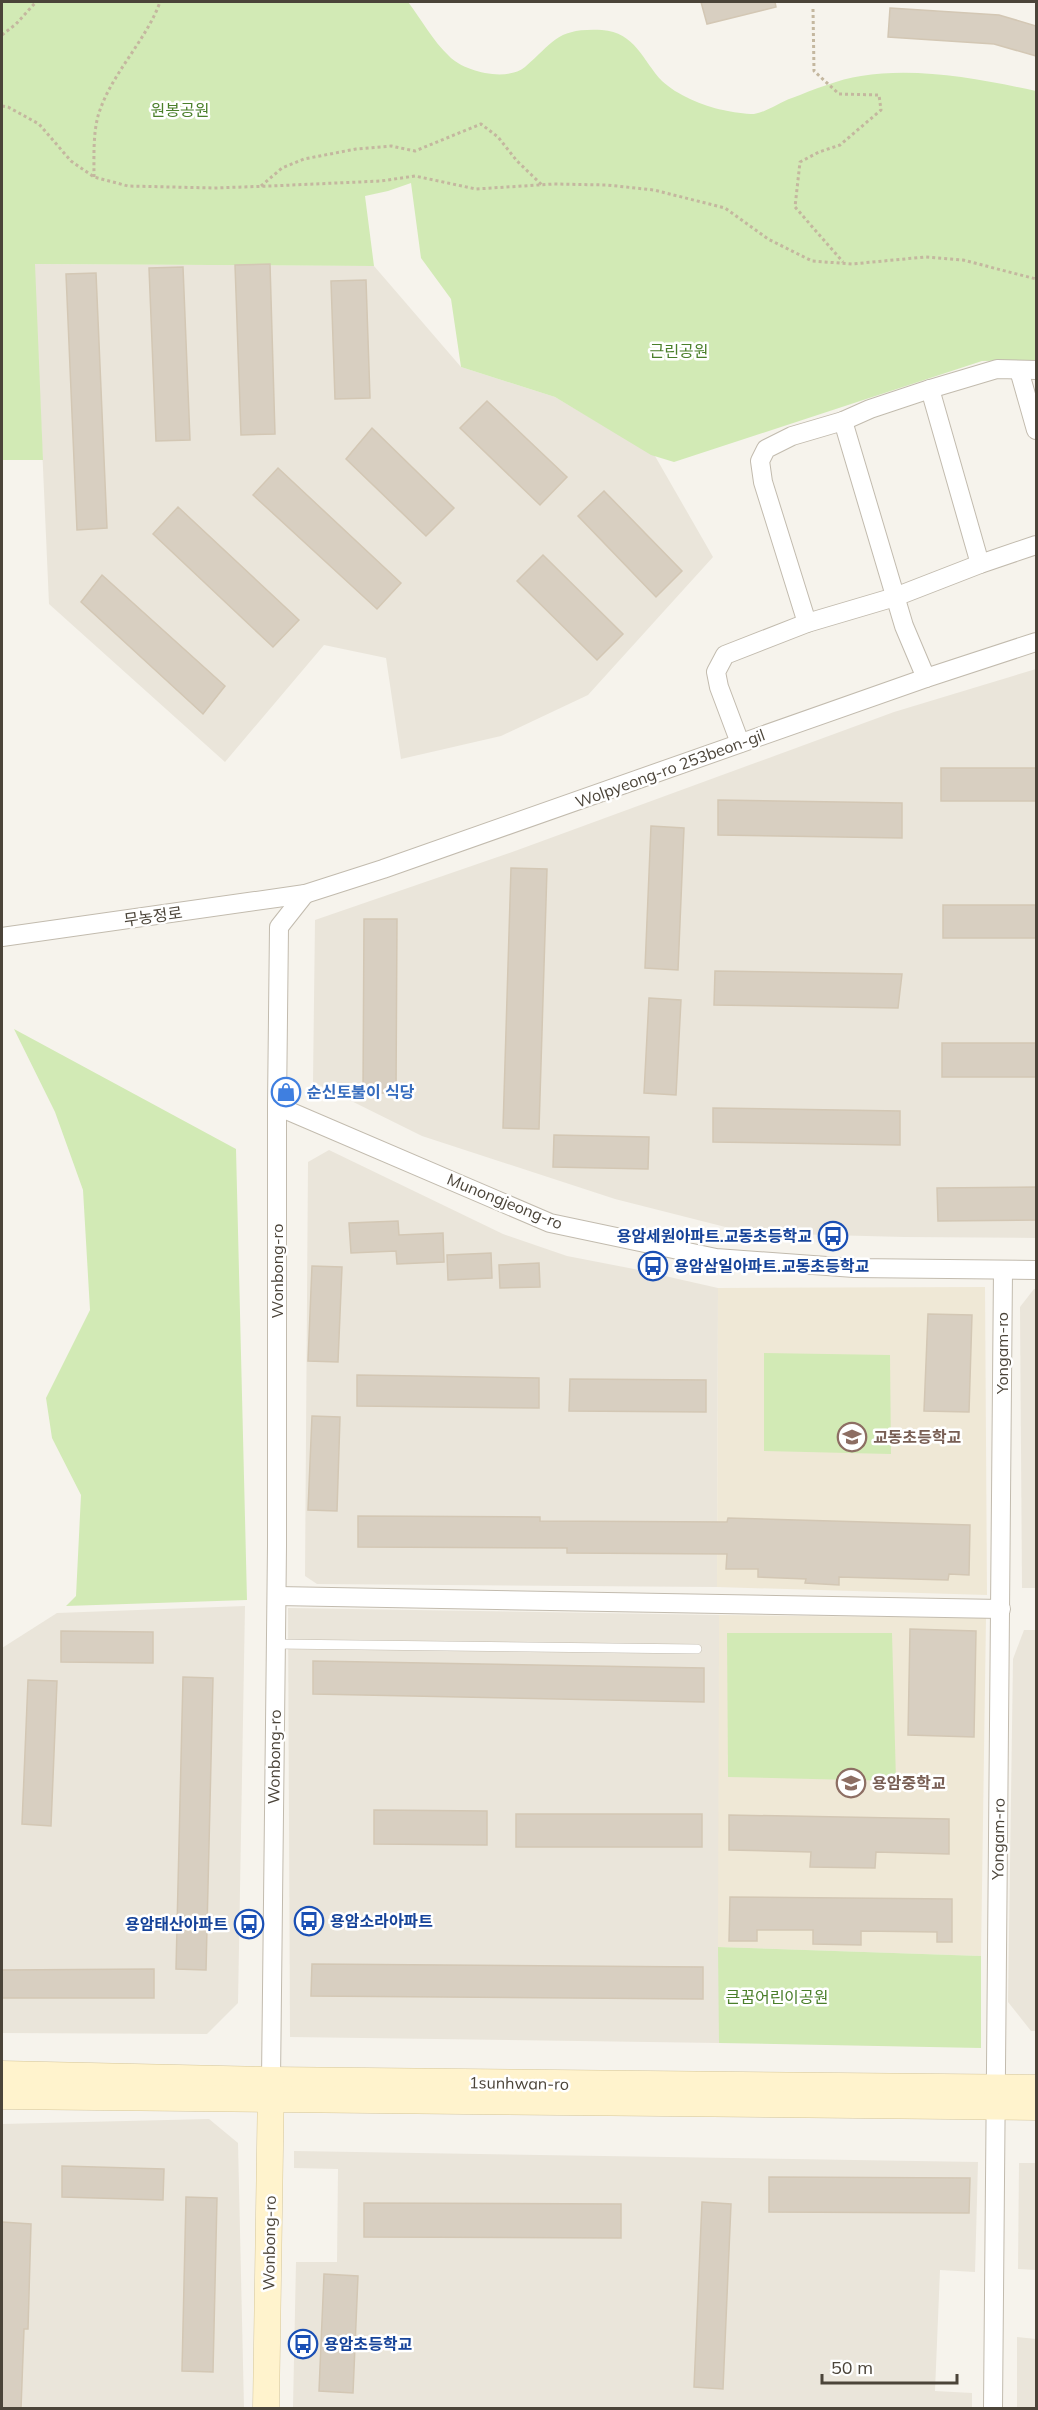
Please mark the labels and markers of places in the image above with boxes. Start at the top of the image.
shop icon: 순신토불이 식당 [270,1076,302,1108]
place label: 순신토불이 식당 [307,1082,415,1102]
bus stop icon: 용암세원아파트.교동초등학교 [817,1220,849,1252]
place label: 용암세원아파트.교동초등학교 [617,1226,812,1246]
bus stop icon: 용암삼일아파트.교동초등학교 [637,1250,669,1282]
place label: 용암삼일아파트.교동초등학교 [674,1256,870,1276]
school or university icon: 교동초등학교 [836,1421,868,1453]
place label: 교동초등학교 [873,1427,962,1447]
school or university icon: 용암중학교 [835,1767,867,1799]
place label: 용암중학교 [872,1773,946,1793]
bus stop icon: 용암소라아파트 [293,1905,325,1937]
bus stop icon: 용암태산아파트 [233,1908,265,1940]
place label: 용암소라아파트 [330,1911,433,1931]
place label: 용암태산아파트 [125,1914,228,1934]
bus stop icon: 용암초등학교 [287,2328,319,2360]
place label: 용암초등학교 [324,2334,413,2354]

